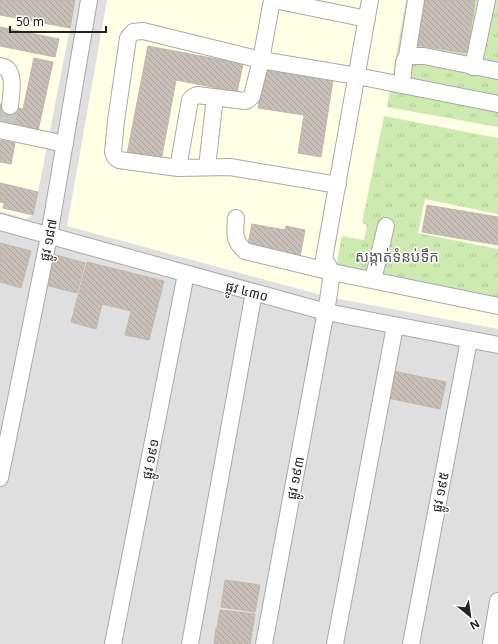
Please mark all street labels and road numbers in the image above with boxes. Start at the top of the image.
street label: ផ្លូវ ១៨៧ [35,217,64,263]
street label: ផ្លូវ ៤៣០ [223,277,270,308]
street label: ផ្លូវ ១៩១ [137,437,166,481]
street label: ផ្លូវ ១៩៣ [282,455,311,502]
street label: ផ្លូវ ១៩៥ [427,470,456,514]

